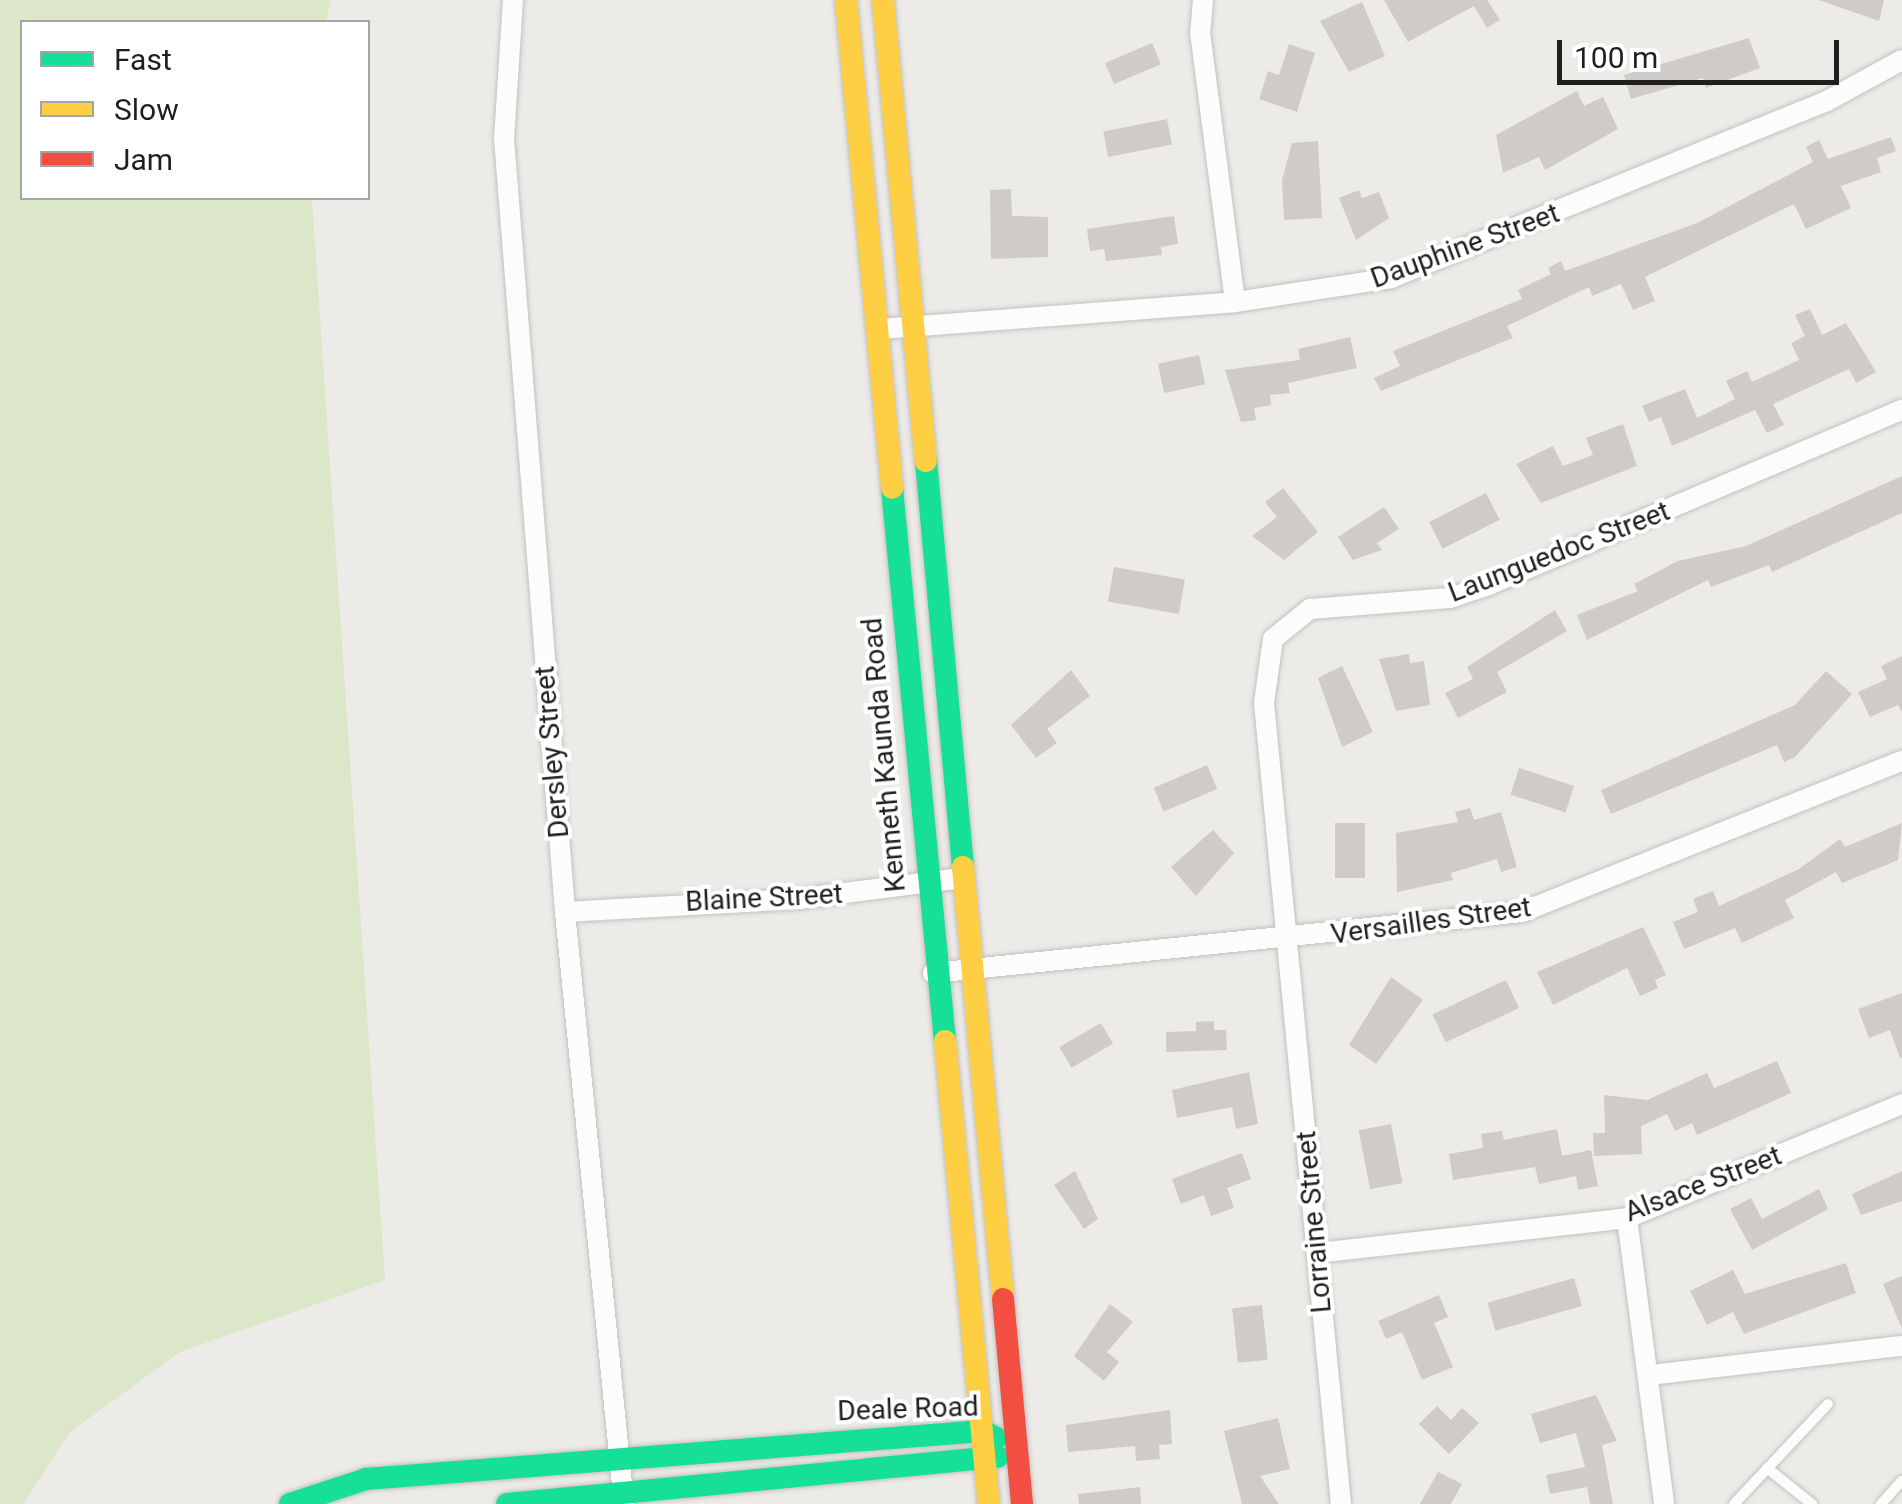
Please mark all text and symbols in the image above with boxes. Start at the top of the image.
legend [20,20,370,200]
scale bar [1562,20,1844,82]
text: 100 m [1574,40,1658,75]
text: Fast [114,42,172,77]
text: Slow [114,92,179,127]
text: Jam [114,142,173,177]
street label: Dauphine Street [1366,196,1564,296]
street label: Launguedoc Street [1444,494,1674,610]
street label: Kenneth Kaunda Road [855,616,913,894]
street label: Dersley Street [528,665,576,839]
street label: Blaine Street [685,877,843,919]
street label: Versailles Street [1329,890,1533,952]
street label: Lorraine Street [1289,1130,1339,1314]
street label: Alsace Street [1620,1139,1786,1229]
street label: Deale Road [837,1390,979,1428]

